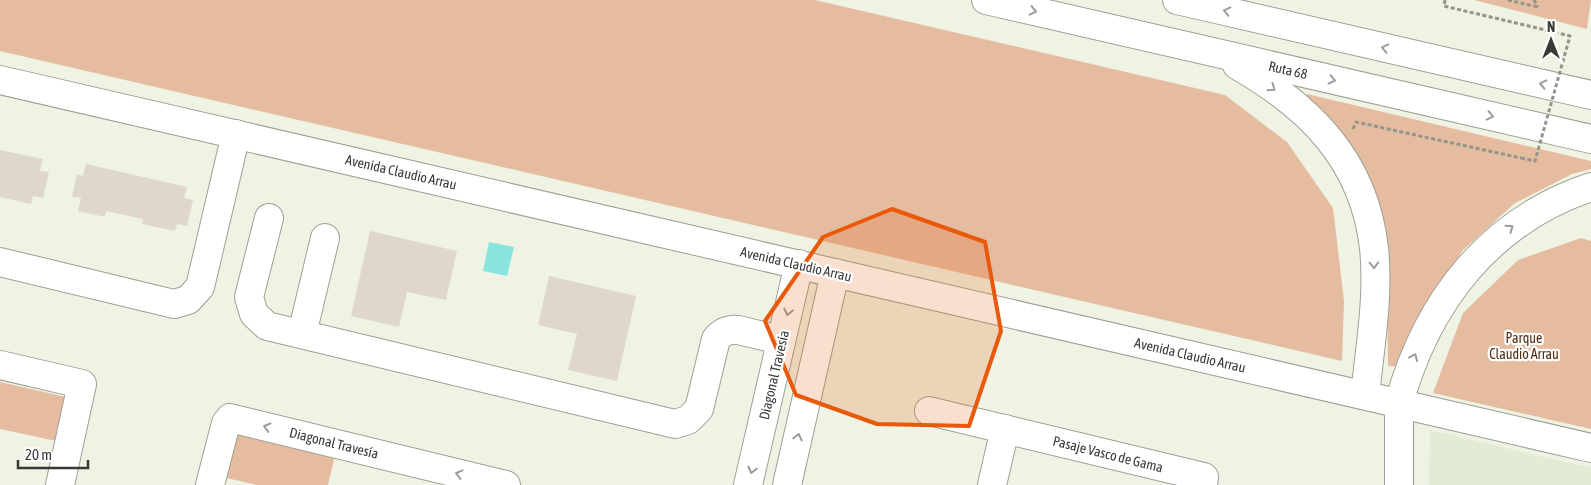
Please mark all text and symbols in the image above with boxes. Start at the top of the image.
one-way arrow [1029,5,1038,16]
one-way arrow [1222,6,1231,17]
north arrow [1526,15,1576,65]
text: N [1547,19,1555,35]
one-way arrow [1381,43,1390,54]
street label: Ruta 68 [1267,58,1309,82]
one-way arrow [1327,74,1336,85]
one-way arrow [1539,79,1548,90]
one-way arrow [1266,82,1276,91]
one-way arrow [1486,110,1494,121]
street label: Avenida Claudio Arrau [344,151,458,193]
one-way arrow [1504,225,1514,234]
street label: Avenida Claudio Arrau [739,243,853,285]
one-way arrow [1369,261,1380,269]
one-way arrow [783,307,794,316]
street label: Diagonal Travesía [756,329,792,421]
park label: Parque Claudio Arrau [1489,330,1559,362]
street label: Avenida Claudio Arrau [1133,334,1247,376]
one-way arrow [1408,353,1419,362]
one-way arrow [262,422,271,433]
street label: Diagonal Travesía [288,424,380,462]
one-way arrow [792,433,803,442]
street label: Pasaje Vasco de Gama [1051,433,1165,475]
scale bar [18,438,88,470]
text: 20 m [25,446,52,463]
one-way arrow [747,466,758,475]
one-way arrow [455,469,463,479]

